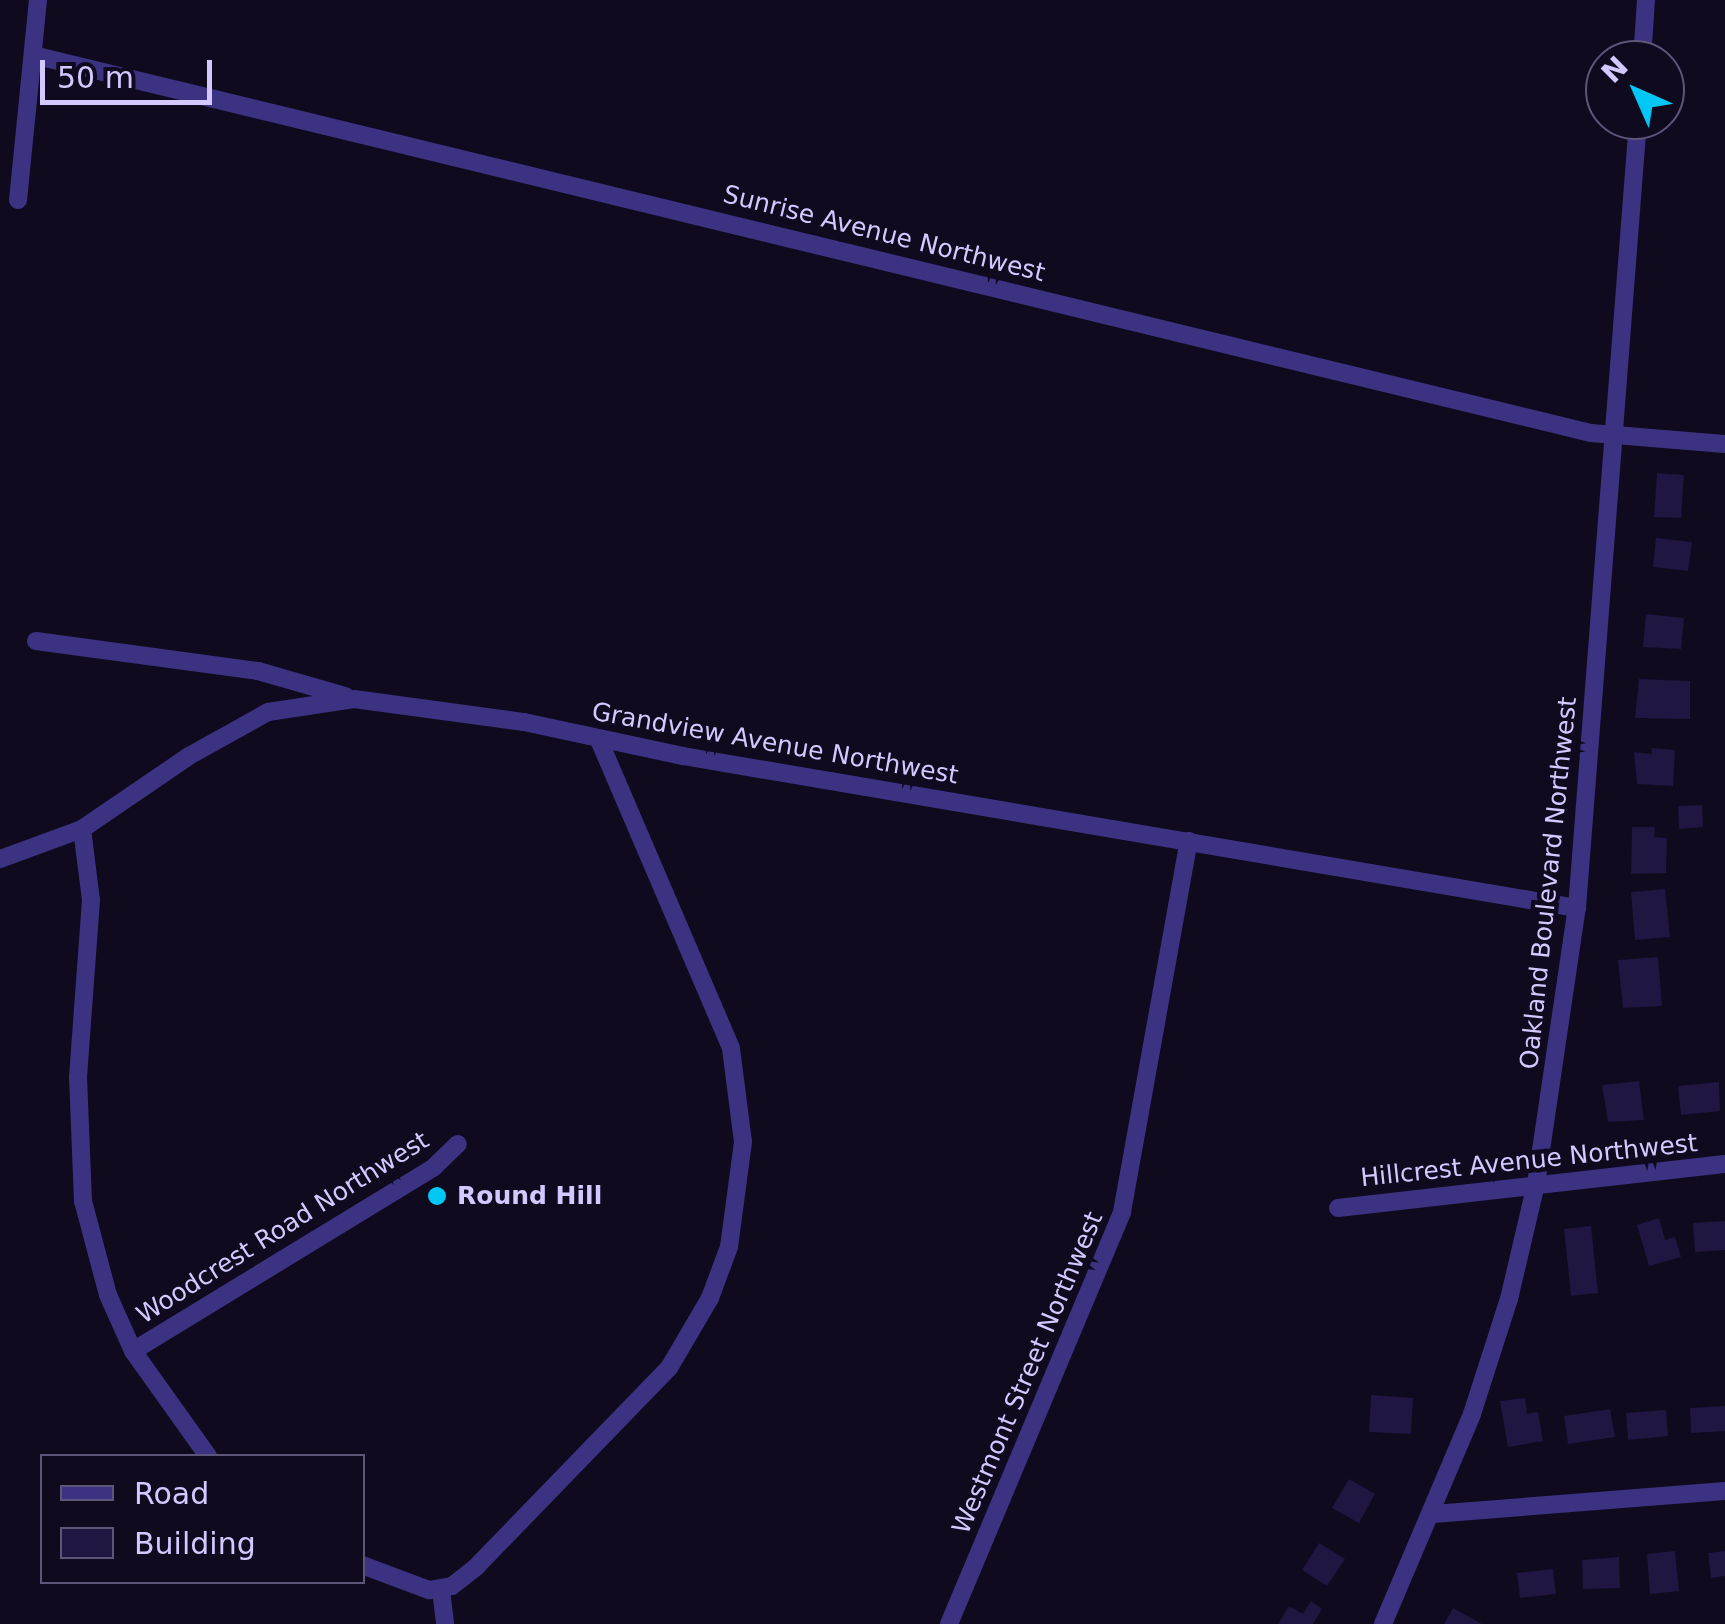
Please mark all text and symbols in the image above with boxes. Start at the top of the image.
scale bar [45,40,218,102]
north arrow [1585,40,1685,140]
text: N [1595,50,1635,90]
text: 50 m [57,60,134,95]
street label: Sunrise Avenue Northwest [720,179,1048,289]
street label: Oakland Boulevard Northwest [1515,695,1583,1071]
street label: Grandview Avenue Northwest [589,697,961,791]
street label: Woodcrest Road Northwest [131,1126,435,1330]
street label: Hillcrest Avenue Northwest [1359,1128,1699,1194]
place label: Round Hill [457,1181,602,1211]
marker: Round Hill [426,1185,448,1207]
street label: Westmont Street Northwest [946,1207,1110,1539]
legend [40,1454,365,1584]
text: Road [134,1476,209,1511]
text: Building [134,1526,256,1561]

